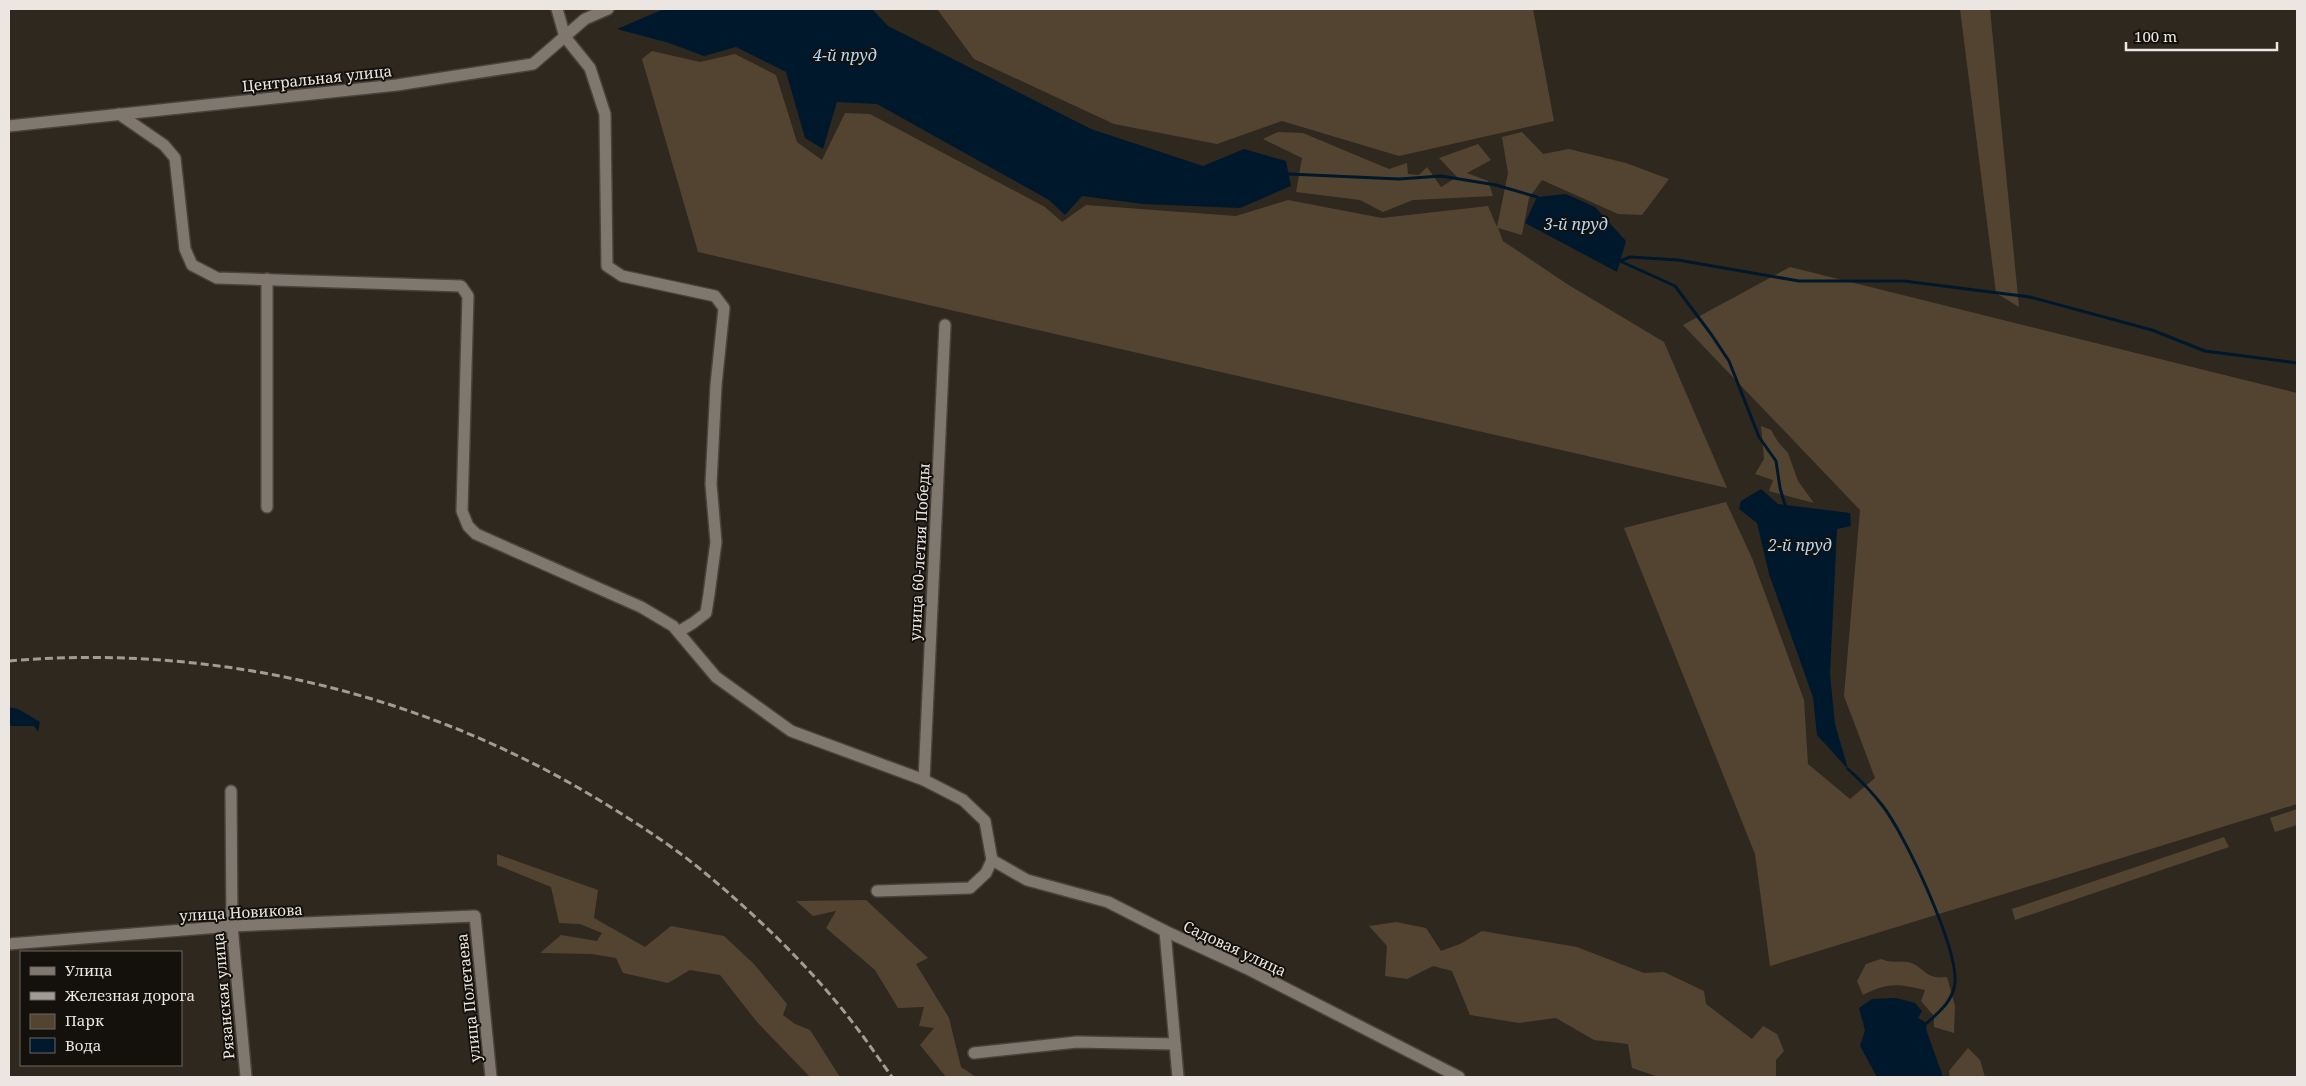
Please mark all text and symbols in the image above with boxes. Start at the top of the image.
scale bar [2126,20,2277,52]
text: 100 m [2134,26,2177,46]
water label: 4-й пруд [812,44,877,66]
street label: Центральная улица [241,60,393,96]
water label: 3-й пруд [1543,213,1608,235]
street label: улица 60-летия Победы [904,463,934,641]
water label: 2-й пруд [1767,534,1832,556]
street label: улица Новикова [179,899,303,925]
street label: Садовая улица [1180,915,1290,981]
street label: Рязанская улица [208,932,238,1060]
street label: улица Полетаева [451,933,485,1063]
legend [20,951,182,1066]
text: Улица [65,960,113,980]
text: Железная дорога [64,985,195,1005]
text: Парк [65,1010,104,1030]
text: Вода [65,1035,101,1055]

